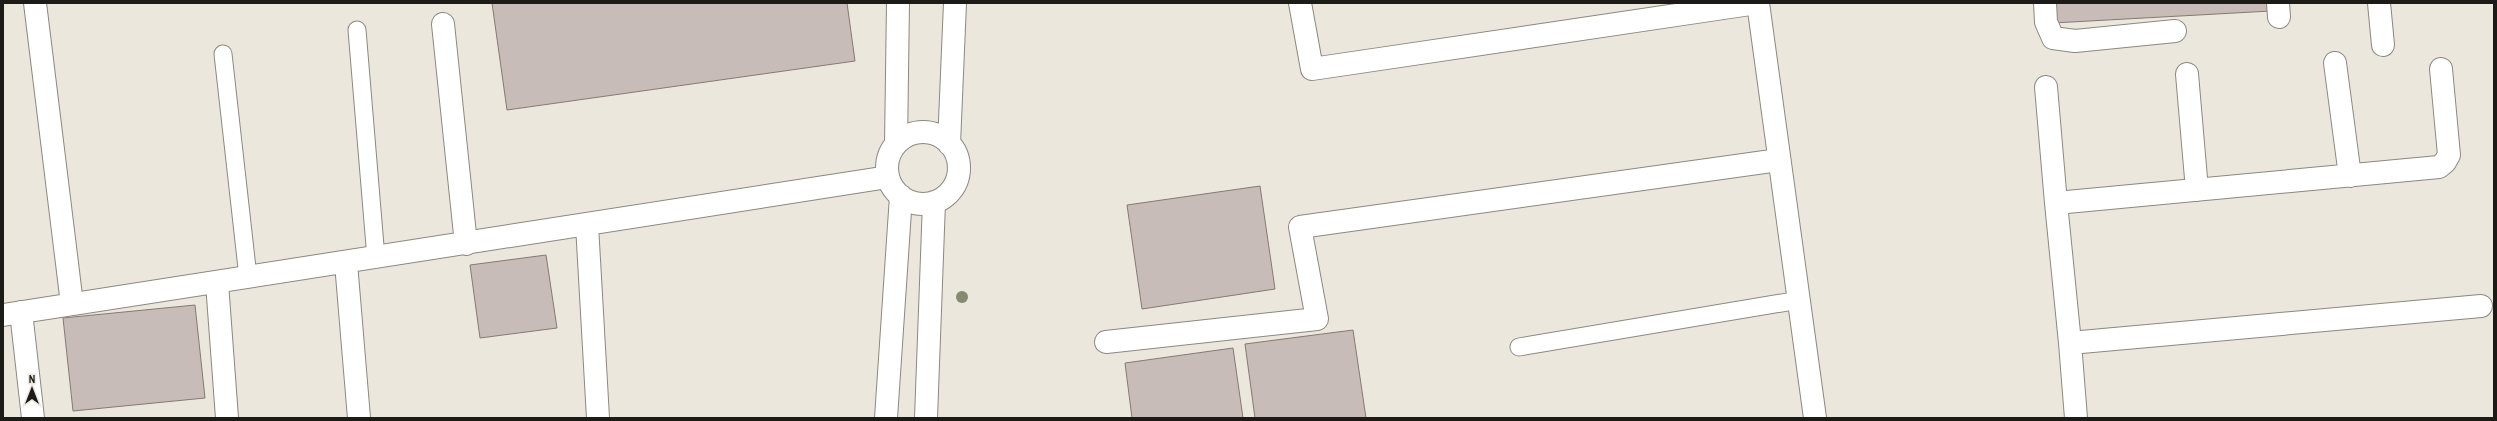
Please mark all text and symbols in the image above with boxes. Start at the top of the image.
north arrow [12,369,52,409]
text: N [29,372,35,386]

